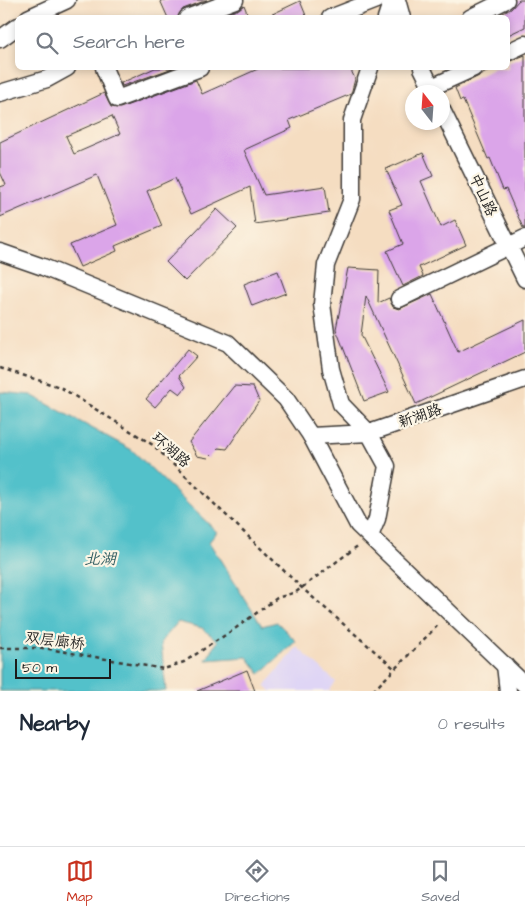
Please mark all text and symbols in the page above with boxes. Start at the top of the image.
search box [15,15,510,70]
icon: search [33,29,61,57]
text: Search here [73,29,185,56]
north arrow [405,85,450,130]
street label: 中山路 [464,170,502,220]
street label: 新湖路 [395,399,445,433]
street label: 环湖路 [147,427,195,473]
water label: 北湖 [84,548,118,570]
street label: 双层廊桥 [24,627,86,655]
scale bar [15,656,111,679]
text: 50 m [22,658,57,678]
text: Nearby [20,709,90,738]
text: 0 results [438,713,505,735]
tab: Map [66,857,94,907]
tab: Directions [225,857,290,907]
tab: Saved [421,857,459,907]

